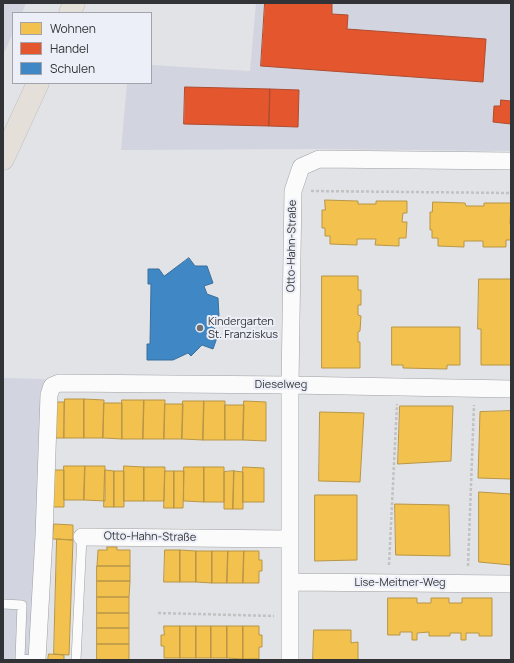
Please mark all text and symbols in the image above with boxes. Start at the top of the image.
legend [12,12,152,84]
text: Wohnen [50,20,96,37]
text: Handel [50,40,89,57]
text: Schulen [50,60,95,77]
street label: Otto-Hahn-Straße [285,200,299,292]
place label: Kindergarten St. Franziskus [208,315,278,341]
marker: Kindergarten St. Franziskus [195,323,205,333]
street label: Dieselweg [255,378,307,392]
street label: Otto-Hahn-Straße [104,530,196,544]
street label: Lise-Meitner-Weg [354,576,446,590]

